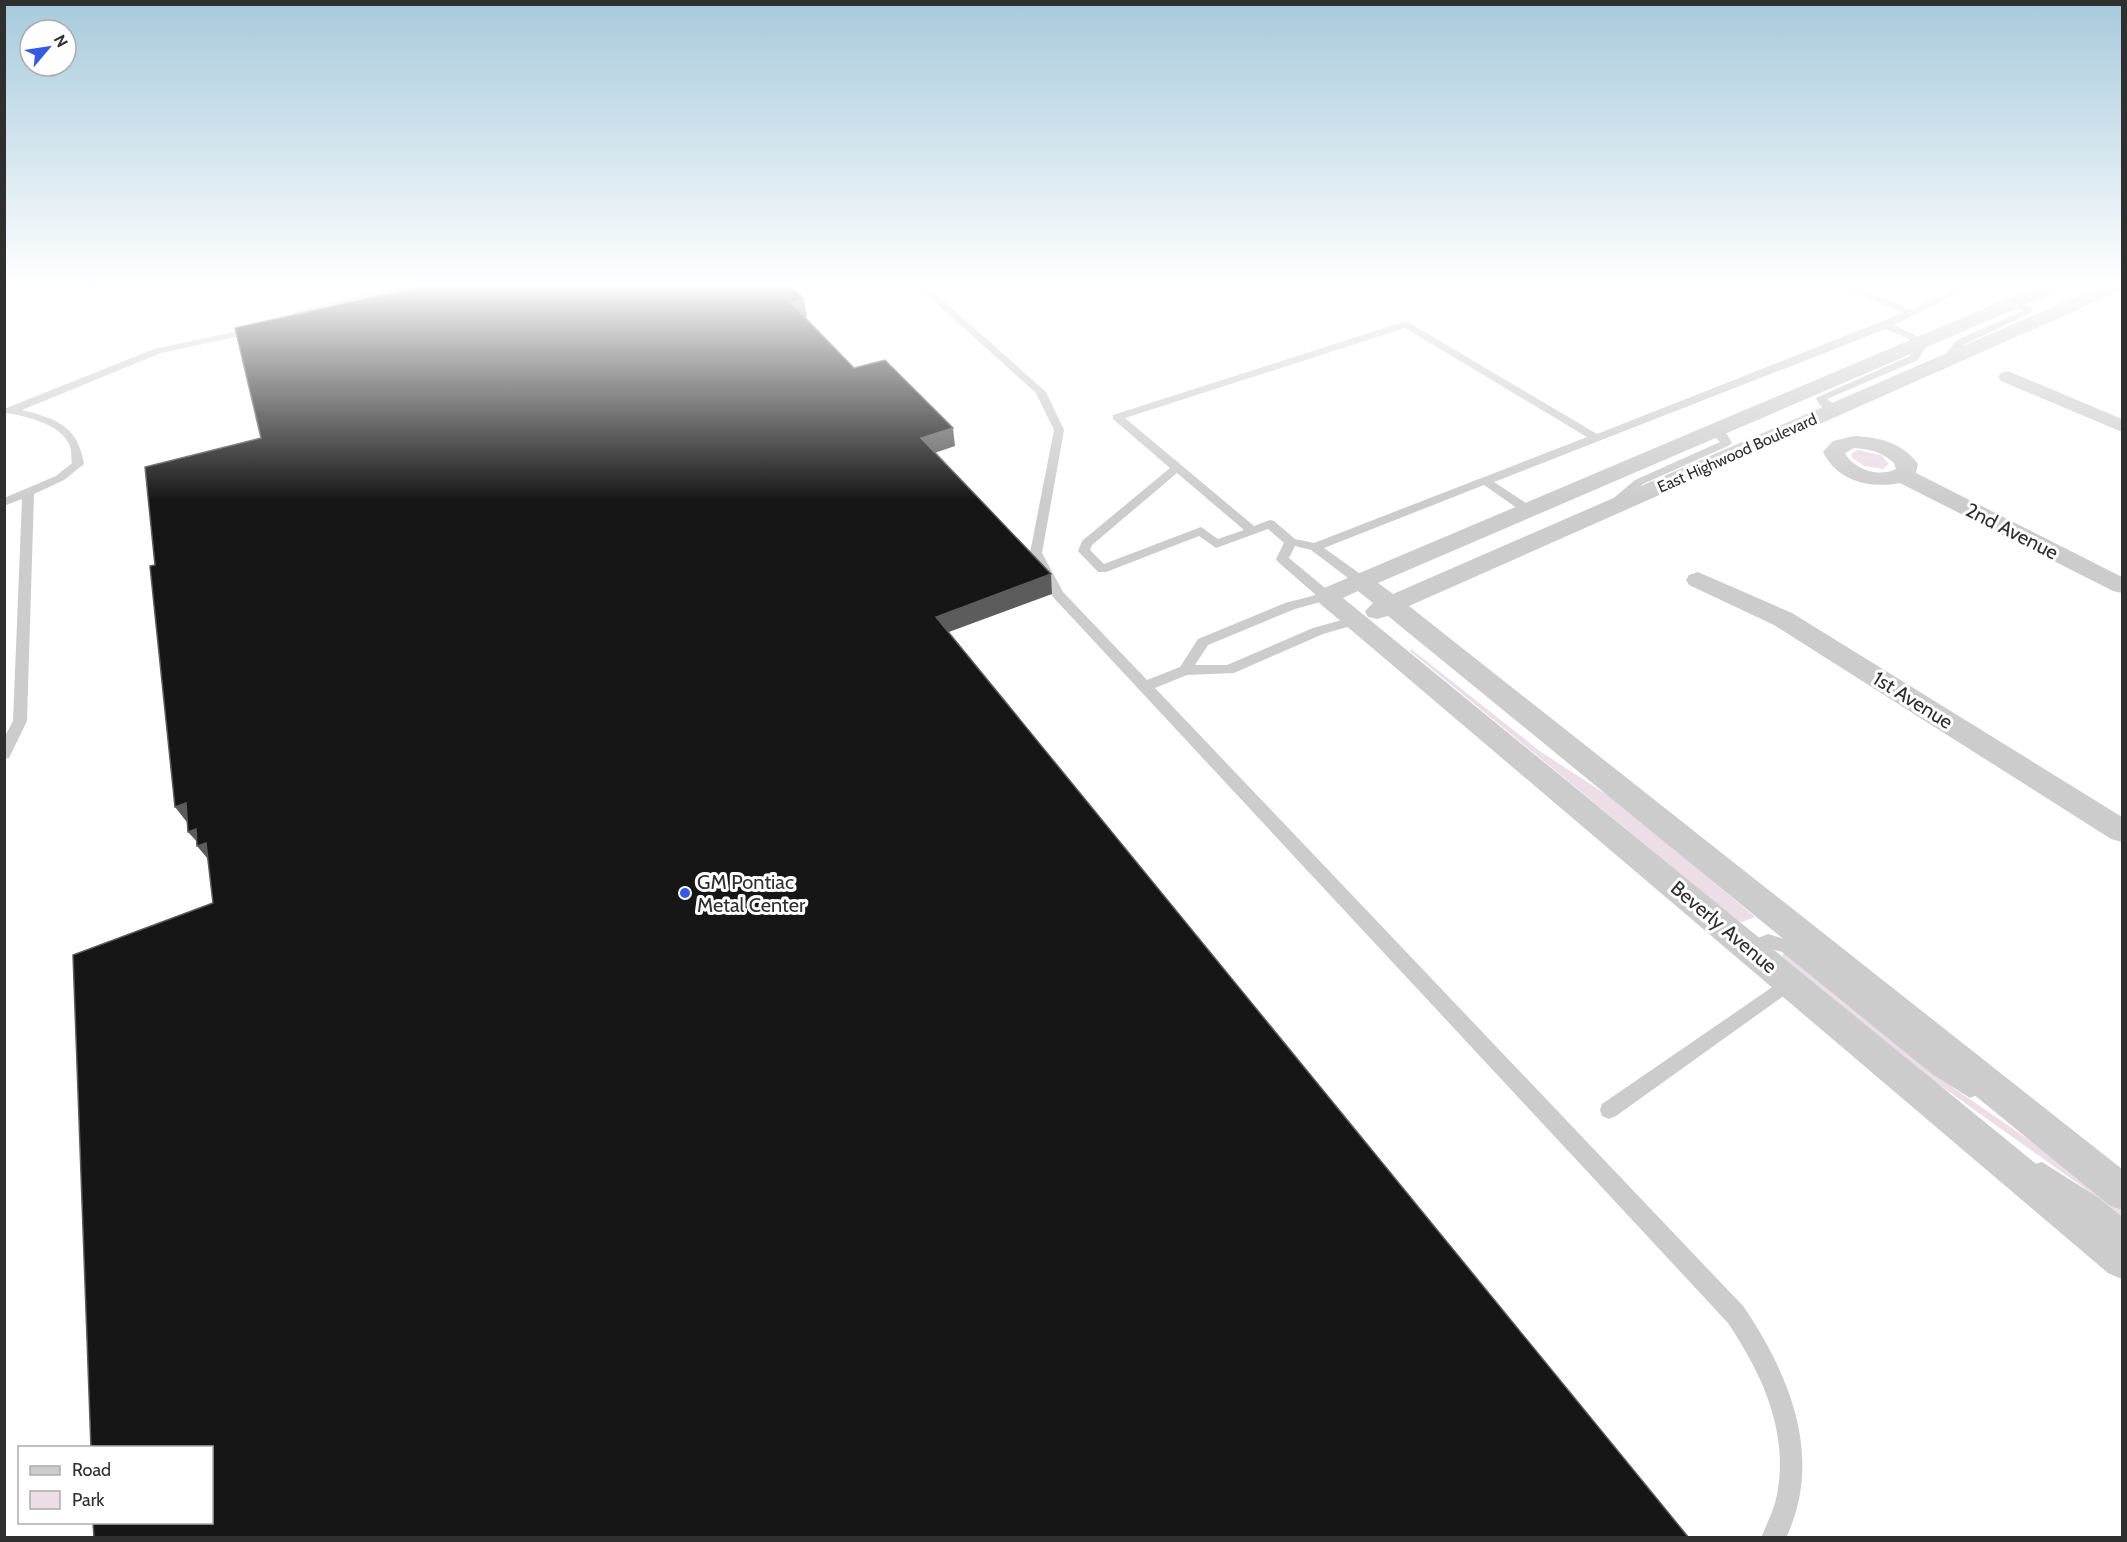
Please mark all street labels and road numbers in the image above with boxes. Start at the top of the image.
street label: East Highwood Boulevard [1654,409,1820,497]
street label: 2nd Avenue [1962,497,2062,565]
street label: 1st Avenue [1869,666,1957,734]
street label: Beverly Avenue [1666,876,1782,978]

